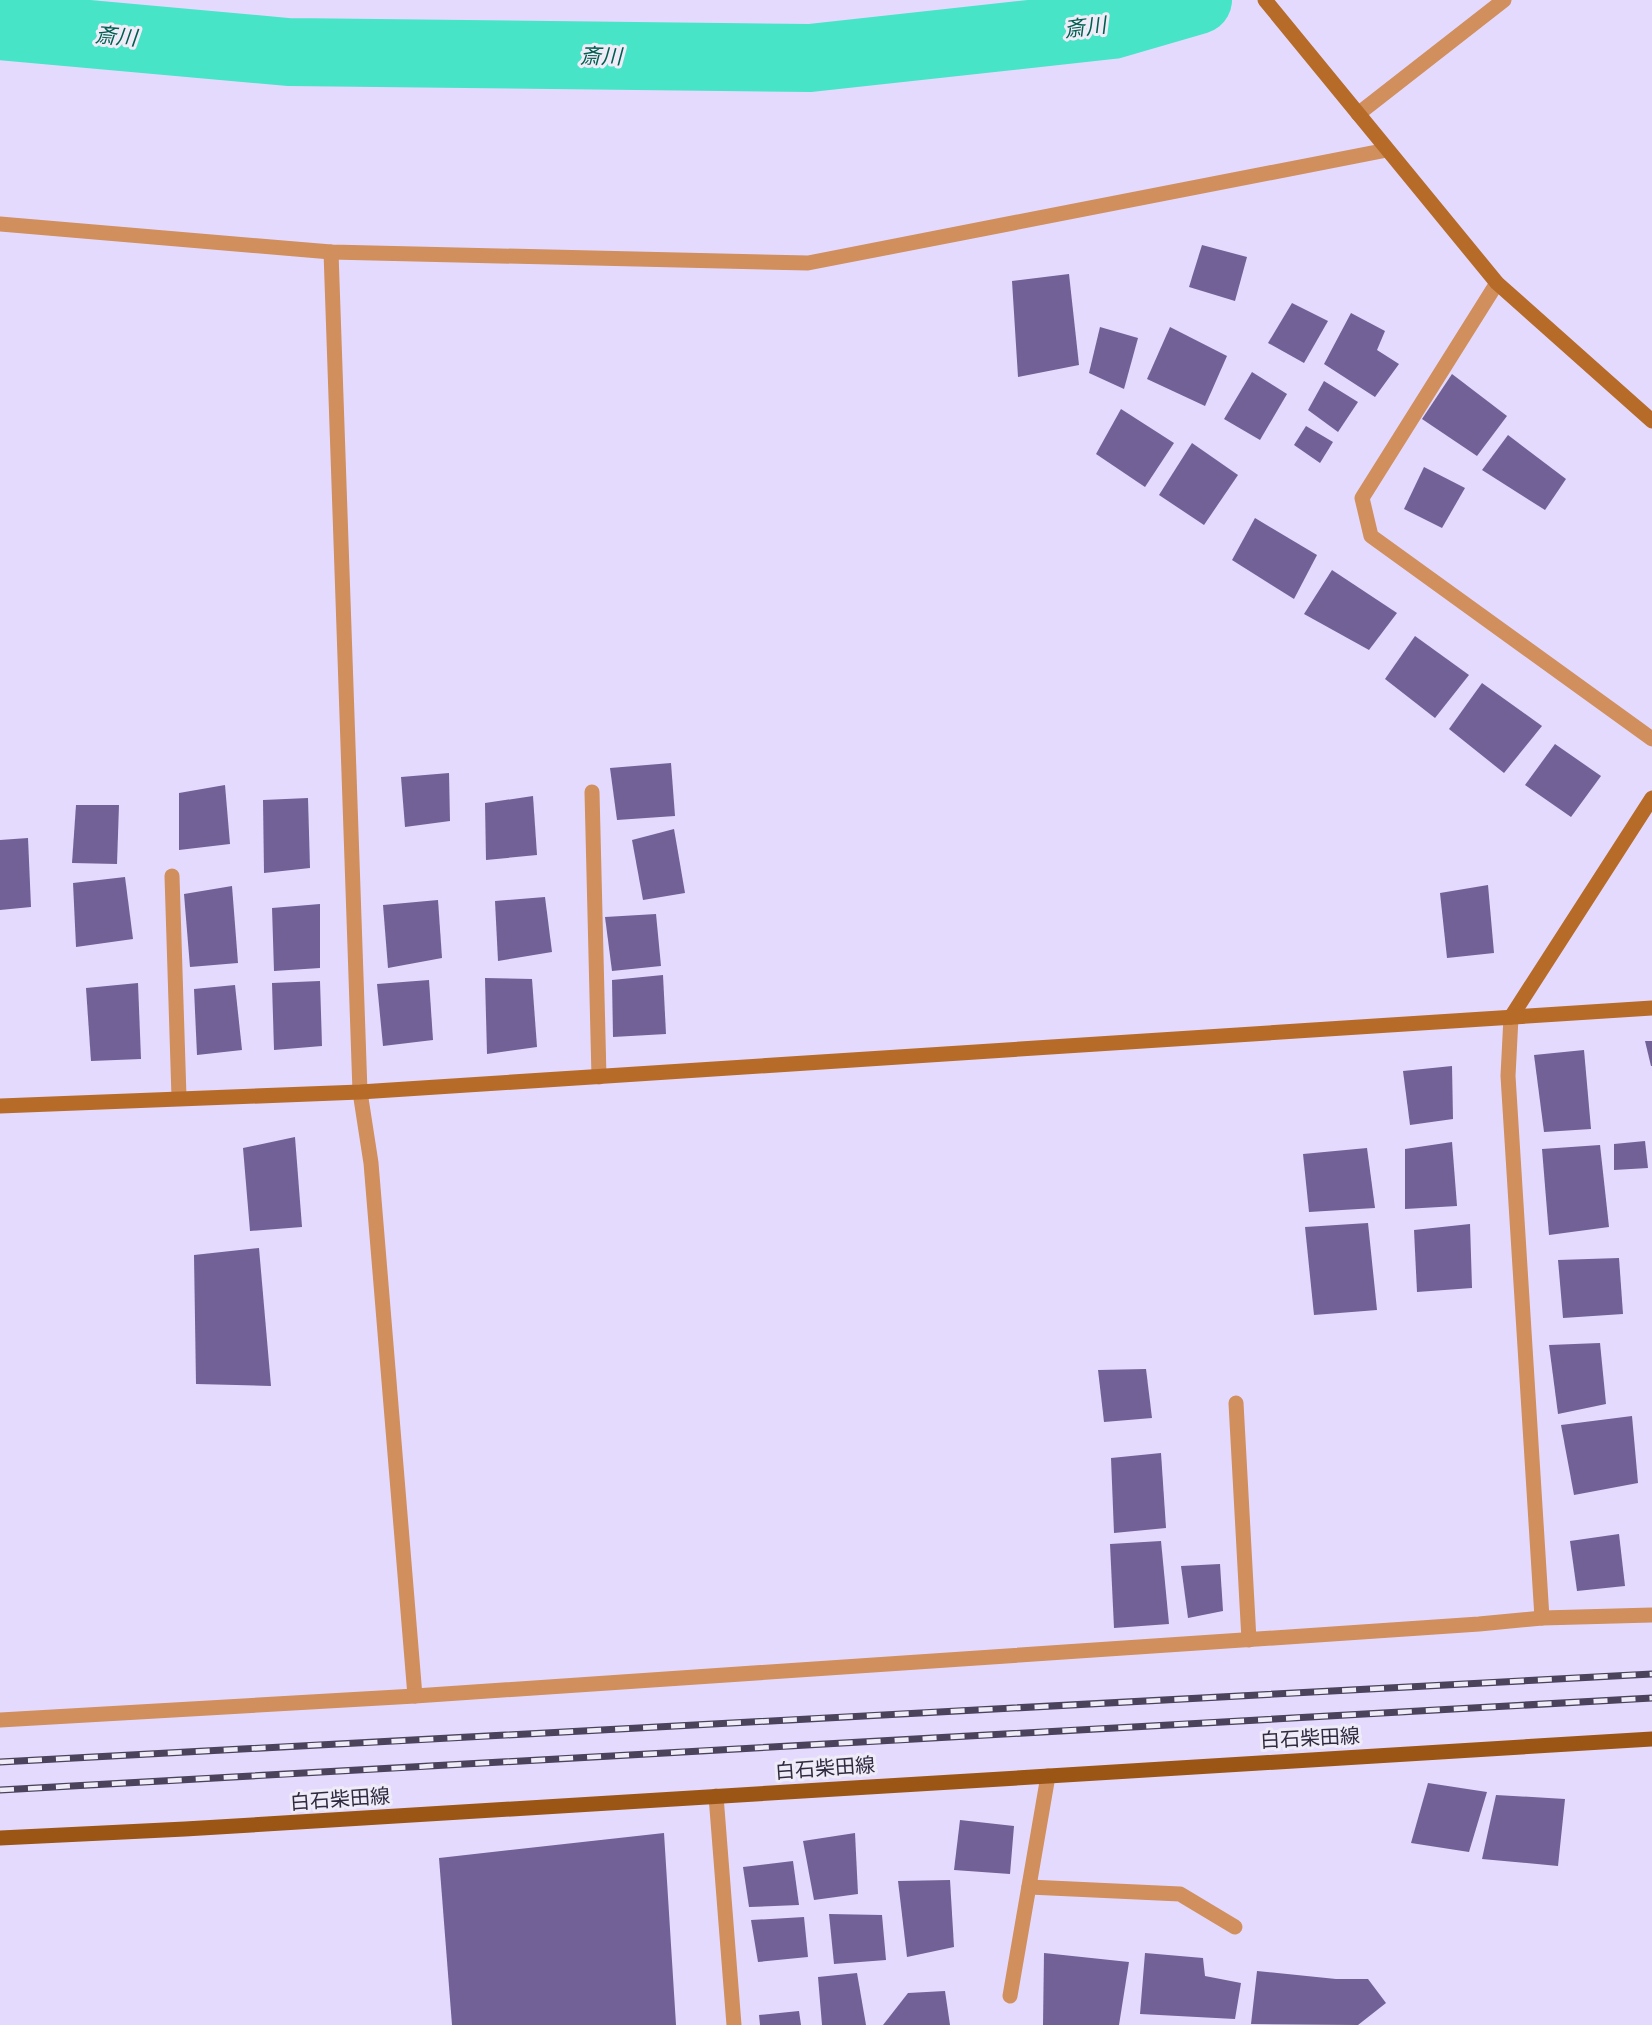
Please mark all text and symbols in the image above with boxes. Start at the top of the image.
water label: 斎川 [1062,10,1110,44]
water label: 斎川 [94,20,140,52]
water label: 斎川 [580,41,624,71]
street label: 白石柴田線 [1259,1721,1361,1755]
street label: 白石柴田線 [774,1751,876,1785]
street label: 白石柴田線 [289,1782,391,1816]

